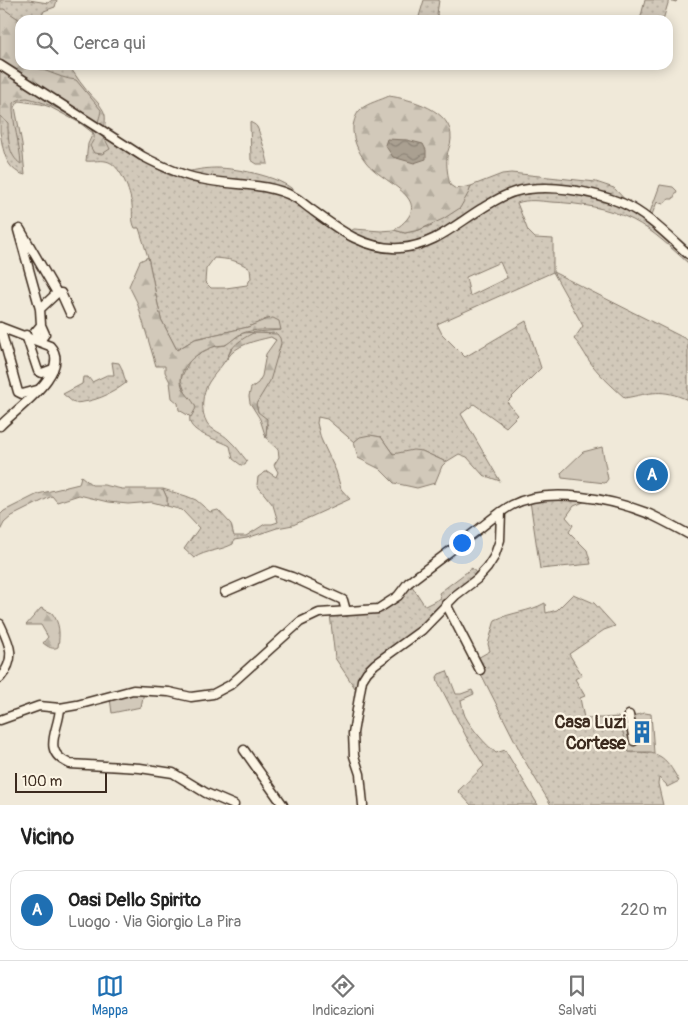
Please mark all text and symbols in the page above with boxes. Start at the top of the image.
search box [15,15,673,70]
icon: search [33,29,61,57]
text: Cerca qui [73,31,145,55]
pin: A [636,456,668,494]
your location [449,530,475,556]
place label: Casa Luzi Cortese [554,711,627,755]
building icon: Casa Luzi Cortese [629,719,655,745]
scale bar [15,770,108,793]
text: 100 m [22,773,62,790]
text: Vicino [20,824,74,851]
text: Oasi Dello Spirito [68,888,201,912]
text: A [32,900,42,920]
text: 220 m [621,900,667,920]
text: Luogo · Via Giorgio La Pira [68,912,241,932]
tab: Mappa [92,972,128,1019]
tab: Indicazioni [312,972,374,1019]
tab: Salvati [558,972,596,1019]

